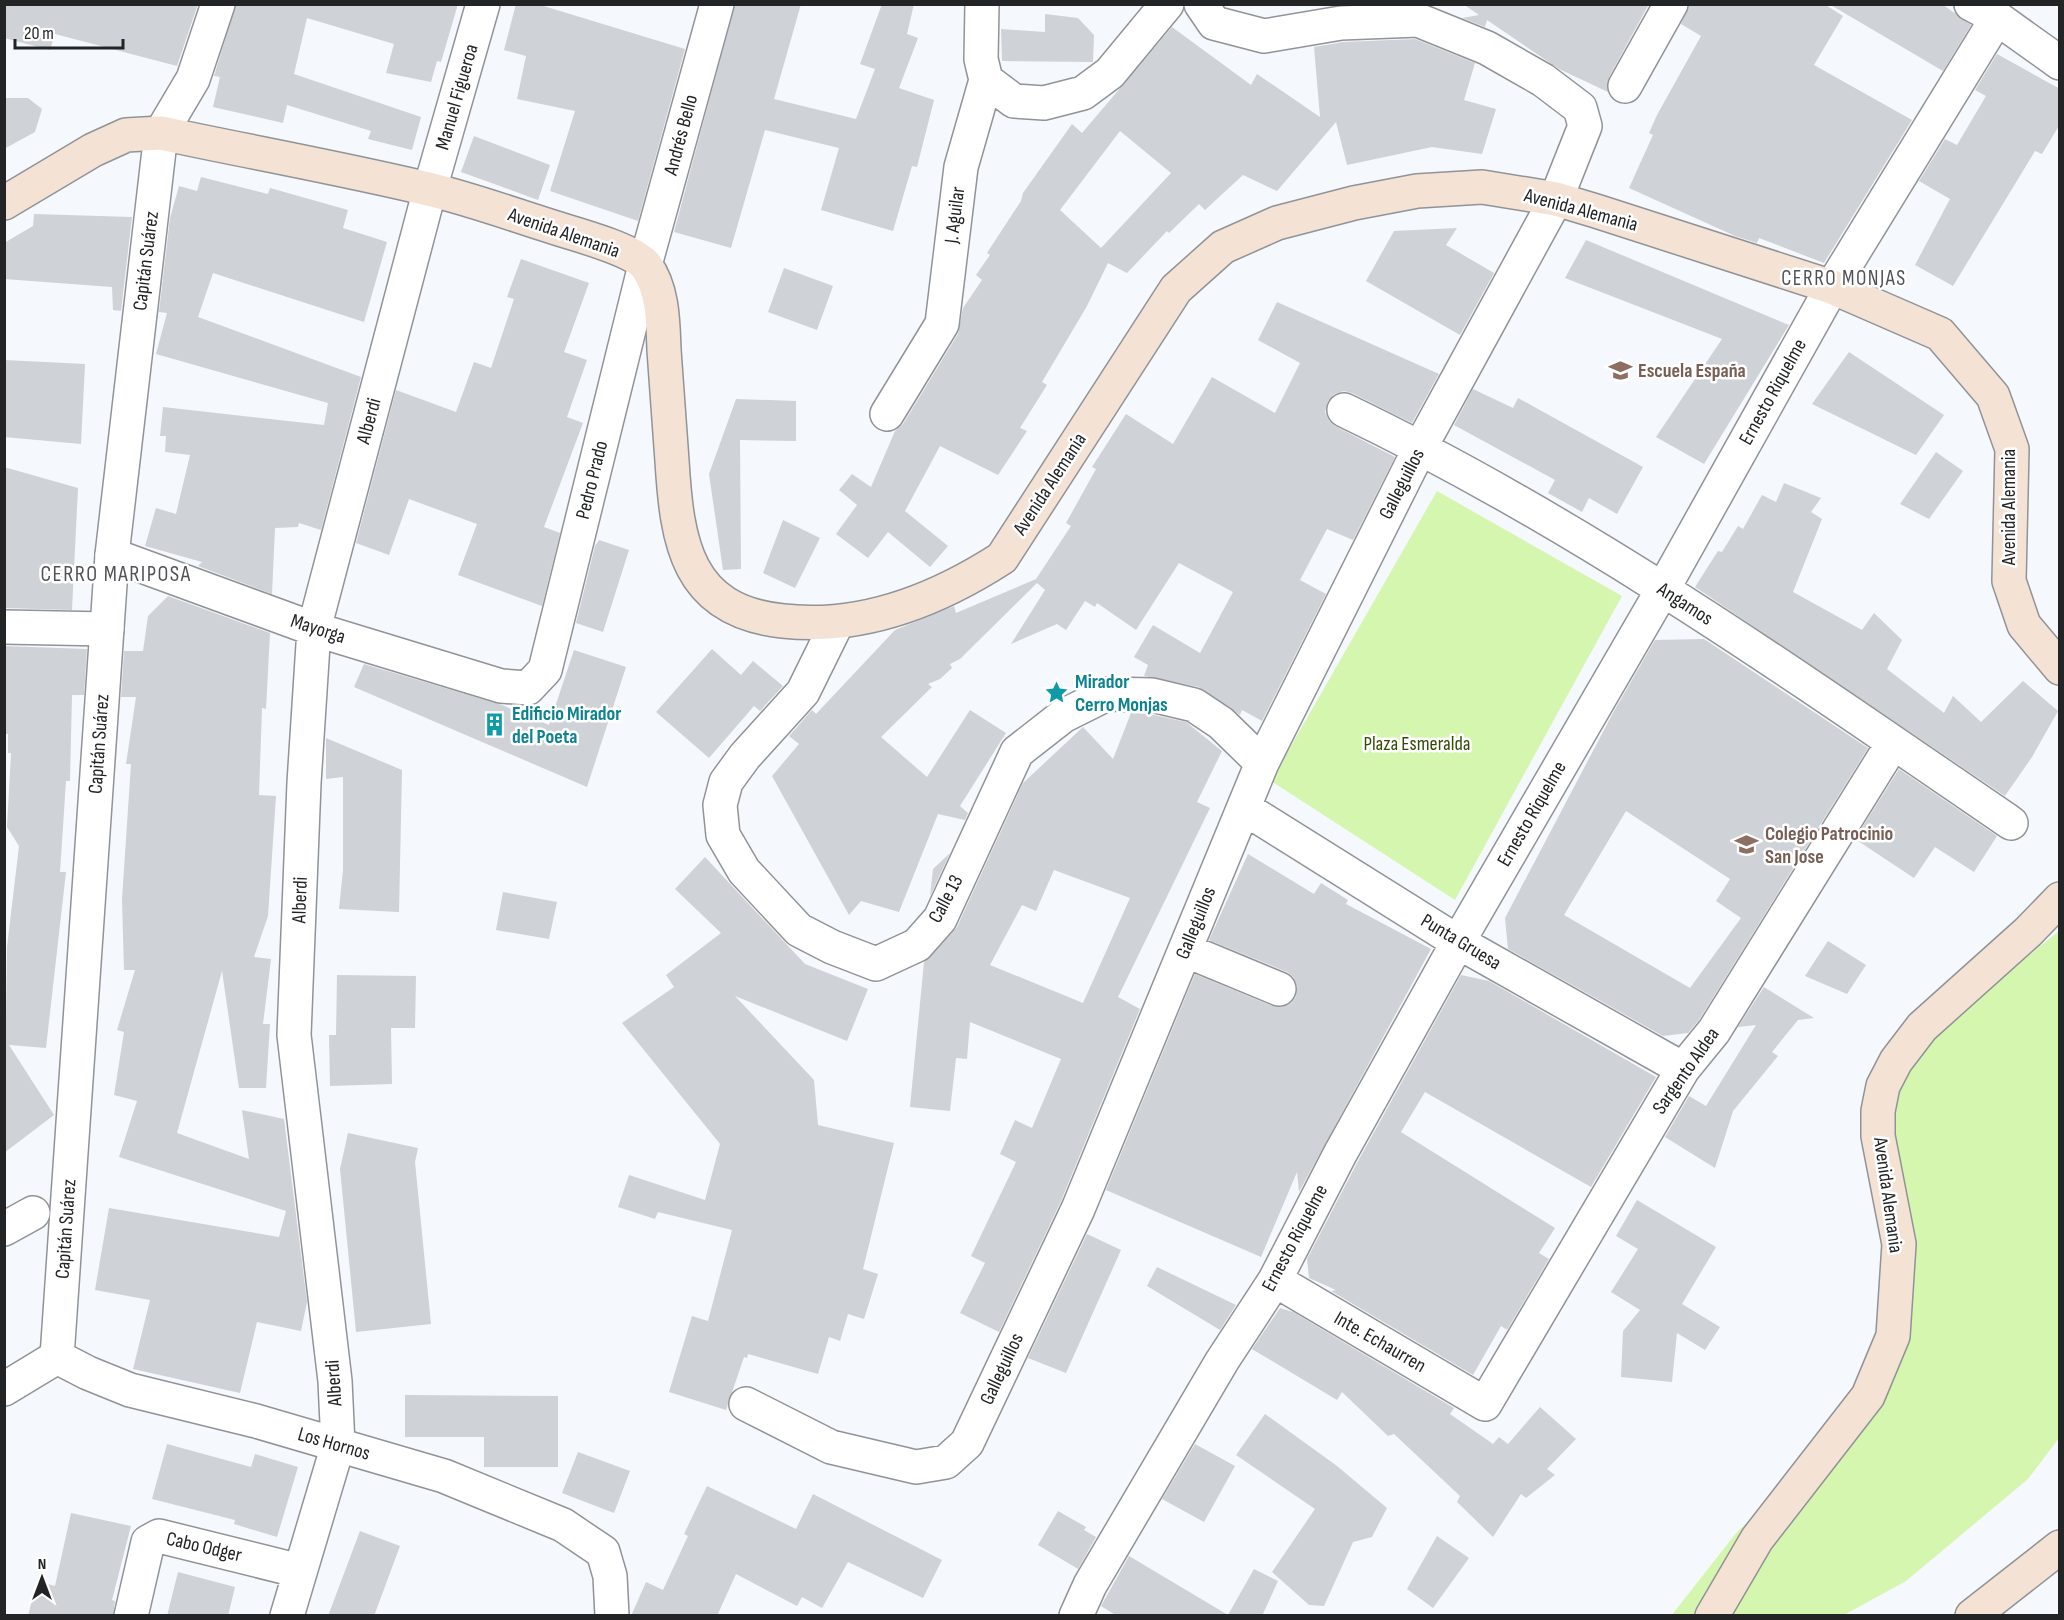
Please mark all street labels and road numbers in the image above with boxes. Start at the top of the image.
street label: Manuel Figueroa [430,41,484,153]
street label: Andrés Bello [658,92,703,179]
street label: Avenida Alemania [1521,183,1640,237]
street label: J. Aguilar [940,185,970,246]
street label: Avenida Alemania [504,202,623,263]
street label: Capitán Suárez [128,210,164,312]
street label: Ernesto Riquelme [1734,335,1812,449]
street label: Alberdi [351,395,387,447]
street label: Avenida Alemania [1008,429,1092,540]
street label: Pedro Prado [571,438,613,522]
street label: Galleguillos [1374,445,1430,523]
street label: Avenida Alemania [1997,449,2021,566]
street label: Angamos [1652,577,1717,631]
street label: Mayorga [288,609,348,649]
street label: Capitán Suárez [84,693,114,795]
street label: Ernesto Riquelme [1492,757,1572,871]
street label: Calle 13 [923,871,969,927]
street label: Alberdi [287,876,313,925]
street label: Galleguillos [1171,883,1221,963]
street label: Punta Gruesa [1417,909,1505,975]
street label: Sargento Aldea [1647,1023,1725,1119]
street label: Avenida Alemania [1868,1135,1908,1254]
street label: Capitán Suárez [51,1178,81,1280]
street label: Ernesto Riquelme [1257,1181,1333,1295]
street label: Inte. Echaurren [1330,1306,1430,1378]
street label: Galleguillos [975,1329,1029,1409]
street label: Alberdi [320,1359,348,1408]
street label: Los Hornos [295,1422,373,1466]
street label: Cabo Odger [164,1527,244,1567]

